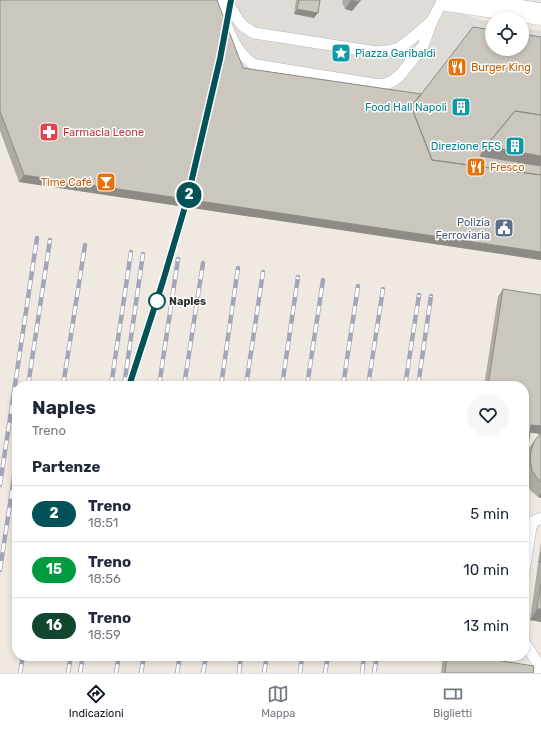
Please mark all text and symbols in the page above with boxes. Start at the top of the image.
map controls [485,12,529,56]
button: locate [485,12,529,56]
place icon: Piazza Garibaldi [330,42,352,64]
place label: Piazza Garibaldi [355,47,436,60]
restaurant icon: Burger King [446,56,468,78]
place label: Burger King [471,61,531,74]
building icon: Food Hall Napoli [450,96,472,118]
place label: Food Hall Napoli [365,101,447,114]
pharmacy icon: Farmacia Leone [38,121,60,143]
place label: Farmacia Leone [63,126,144,139]
building icon: Direzione FFS [504,135,526,157]
place label: Direzione FFS [431,140,501,153]
restaurant icon: Fresco [465,156,487,178]
place label: Fresco [490,161,525,174]
bar icon: Time Café [95,171,117,193]
place label: Time Café [41,176,92,189]
line badge: 2 [176,182,202,208]
text: 2 [184,186,194,203]
place label: Polizia Ferroviaria [435,216,490,242]
public building icon: Polizia Ferroviaria [493,217,515,239]
marker: Naples [148,292,166,310]
place label: Naples [169,295,206,308]
button: heart [467,394,509,436]
text: Naples [32,396,96,419]
text: Treno [32,423,66,438]
text: Partenze [32,458,100,476]
text: Treno [88,497,131,515]
text: 2 [49,505,59,522]
text: 5 min [470,505,509,523]
text: 18:51 [88,515,118,530]
text: Treno [88,553,131,571]
text: 15 [46,561,62,578]
text: 10 min [463,561,509,579]
text: 18:56 [88,571,121,586]
text: Treno [88,609,131,627]
text: 16 [46,617,62,634]
text: 13 min [464,617,509,635]
text: 18:59 [88,627,121,642]
tab: Indicazioni [69,683,124,720]
tab: Mappa [261,683,295,720]
tab: Biglietti [433,683,472,720]

